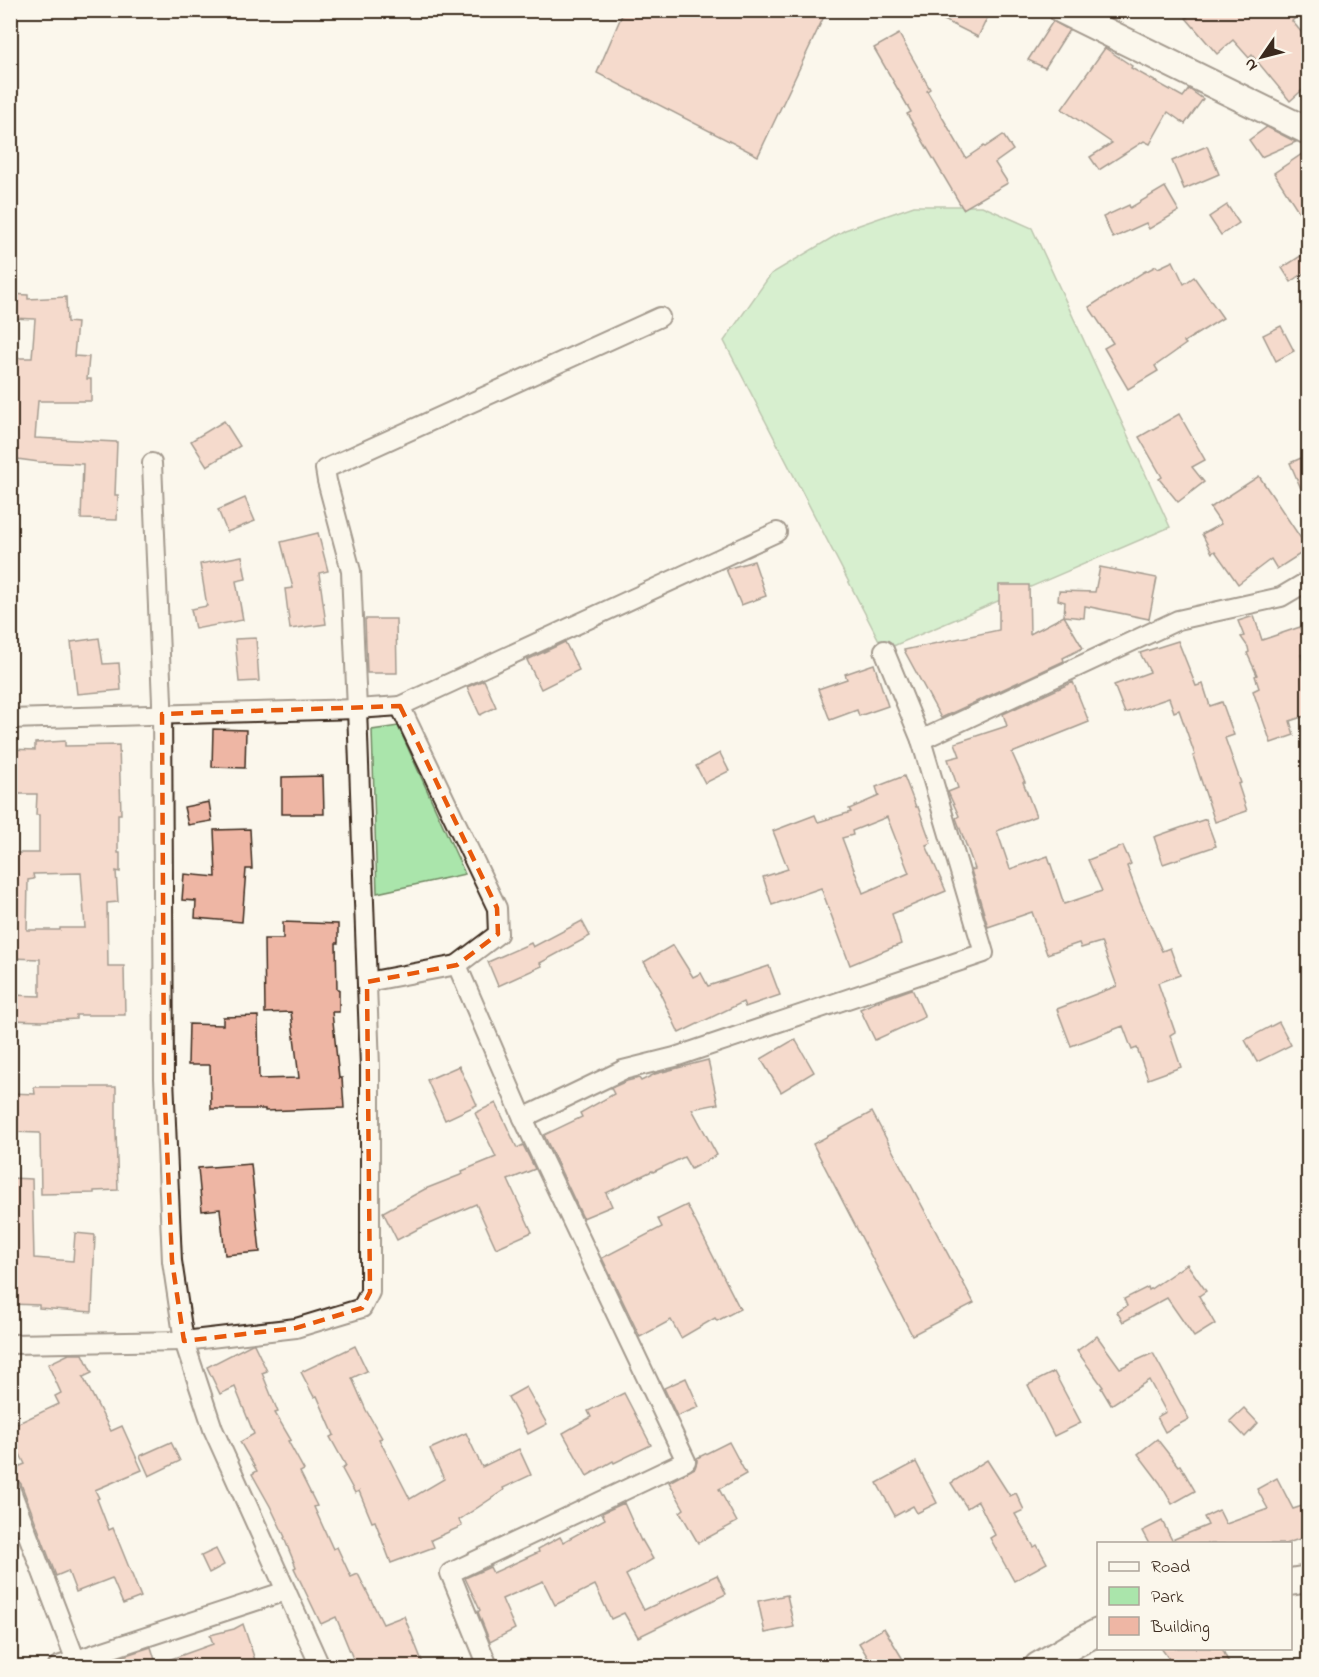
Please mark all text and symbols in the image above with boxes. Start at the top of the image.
north arrow [1232,27,1292,87]
text: N [1238,53,1264,76]
legend [1097,1542,1292,1650]
text: Road [1151,1555,1190,1581]
text: Park [1151,1585,1184,1611]
text: Building [1150,1615,1210,1642]

